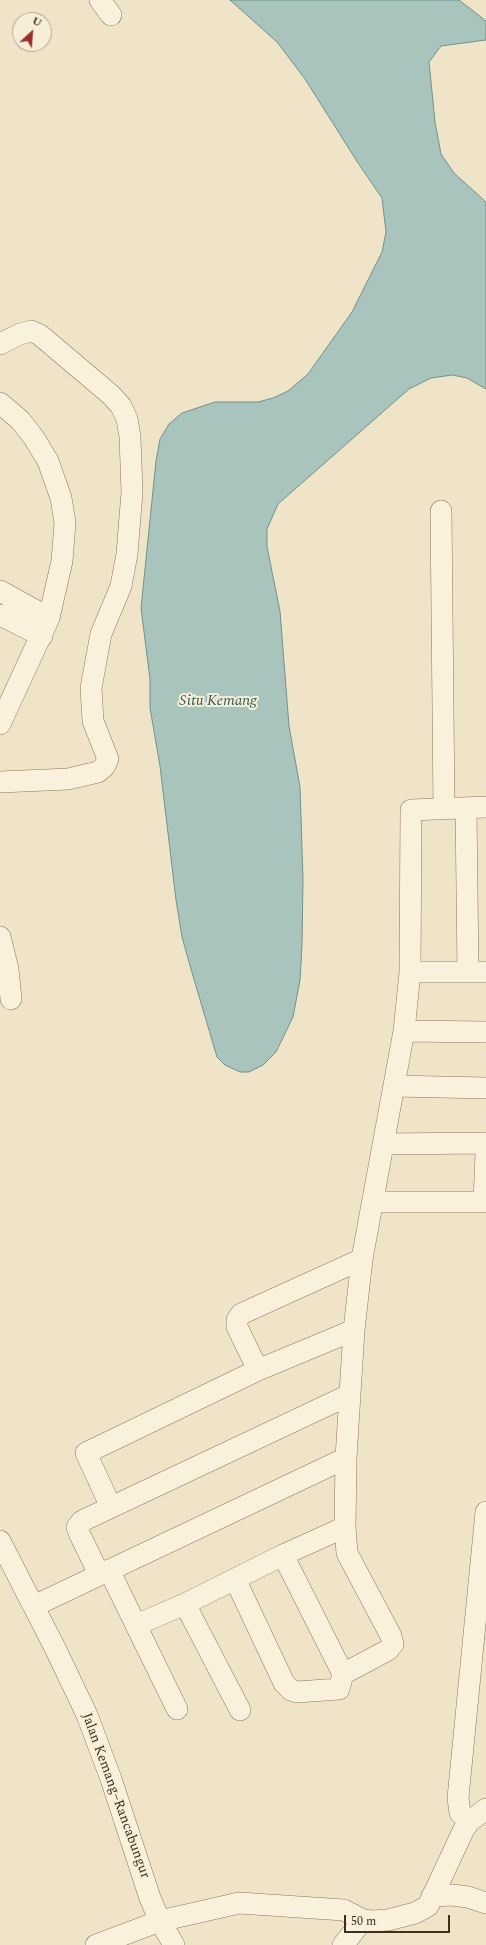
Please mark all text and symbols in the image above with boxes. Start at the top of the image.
north arrow [12,12,52,52]
text: U [29,12,45,31]
water label: Situ Kemang [179,693,257,711]
street label: Jalan Kemang–Rancabungur [77,1711,153,1881]
scale bar [346,1907,452,1933]
text: 50 m [351,1912,376,1931]

